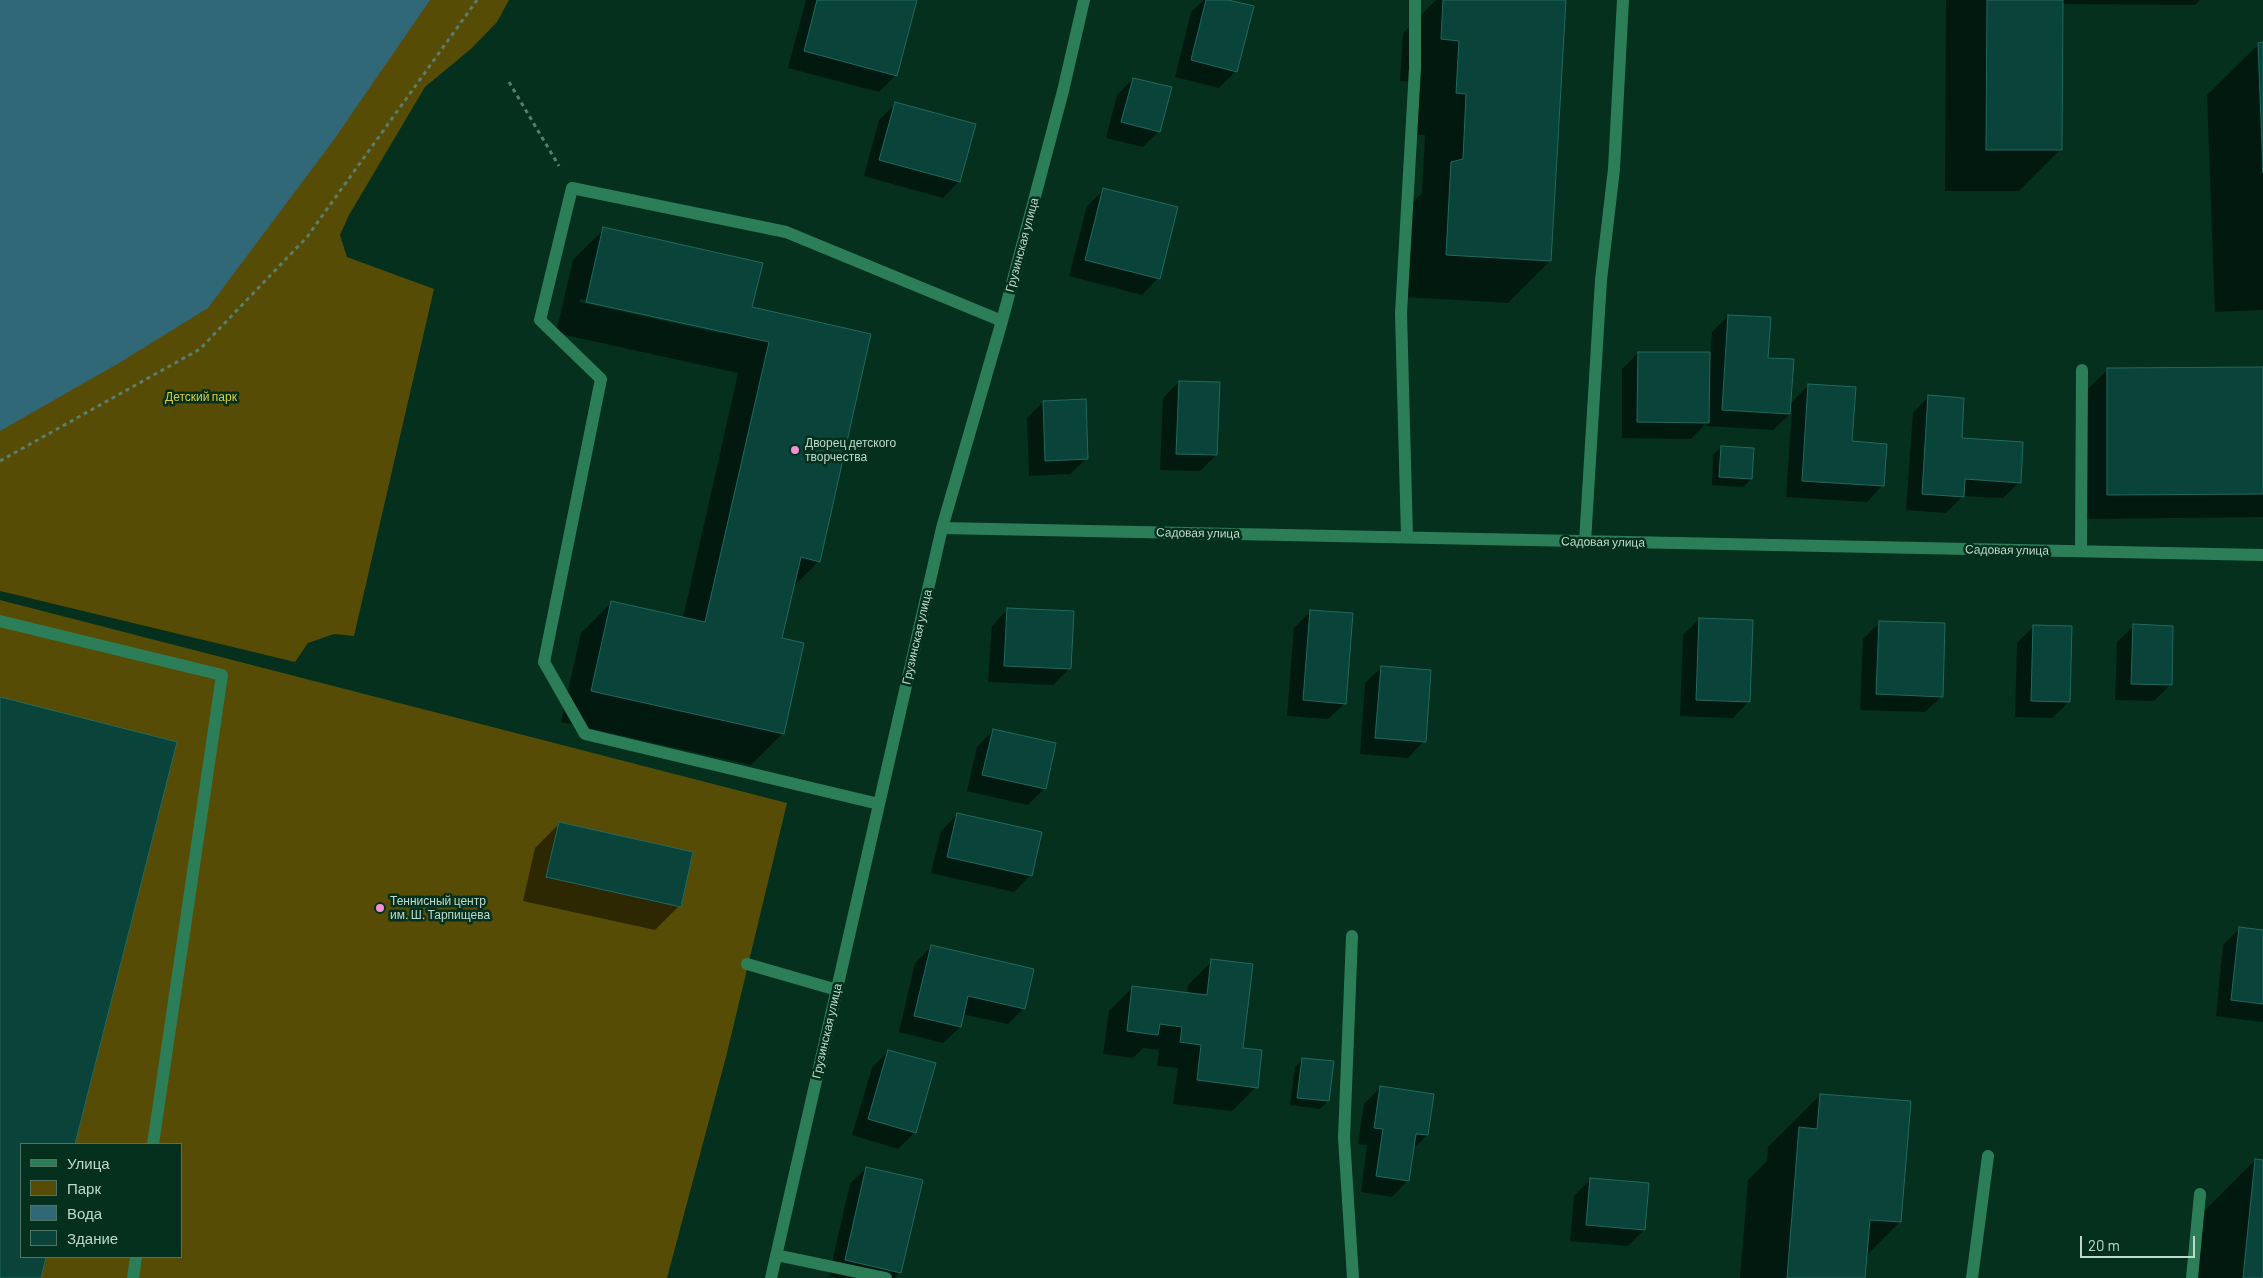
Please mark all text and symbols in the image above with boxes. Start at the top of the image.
street label: Грузинская улица [1002,196,1042,294]
park label: Детский парк [165,390,237,404]
place label: Дворец детского творчества [805,436,896,464]
marker: Дворец детского творчества [789,444,801,456]
street label: Садовая улица [1156,525,1240,541]
street label: Садовая улица [1561,534,1645,550]
street label: Садовая улица [1965,542,2049,558]
street label: Грузинская улица [899,588,935,686]
place label: Теннисный центр им. Ш. Тарпищева [390,894,490,922]
marker: Теннисный центр им. Ш. Тарпищева [374,902,386,914]
street label: Грузинская улица [809,982,845,1080]
legend [20,1143,182,1258]
text: Улица [67,1154,110,1172]
text: Парк [67,1179,101,1197]
text: Вода [67,1204,102,1222]
scale bar [2083,1226,2198,1258]
text: Здание [67,1229,118,1247]
text: 20 m [2088,1236,2120,1254]

